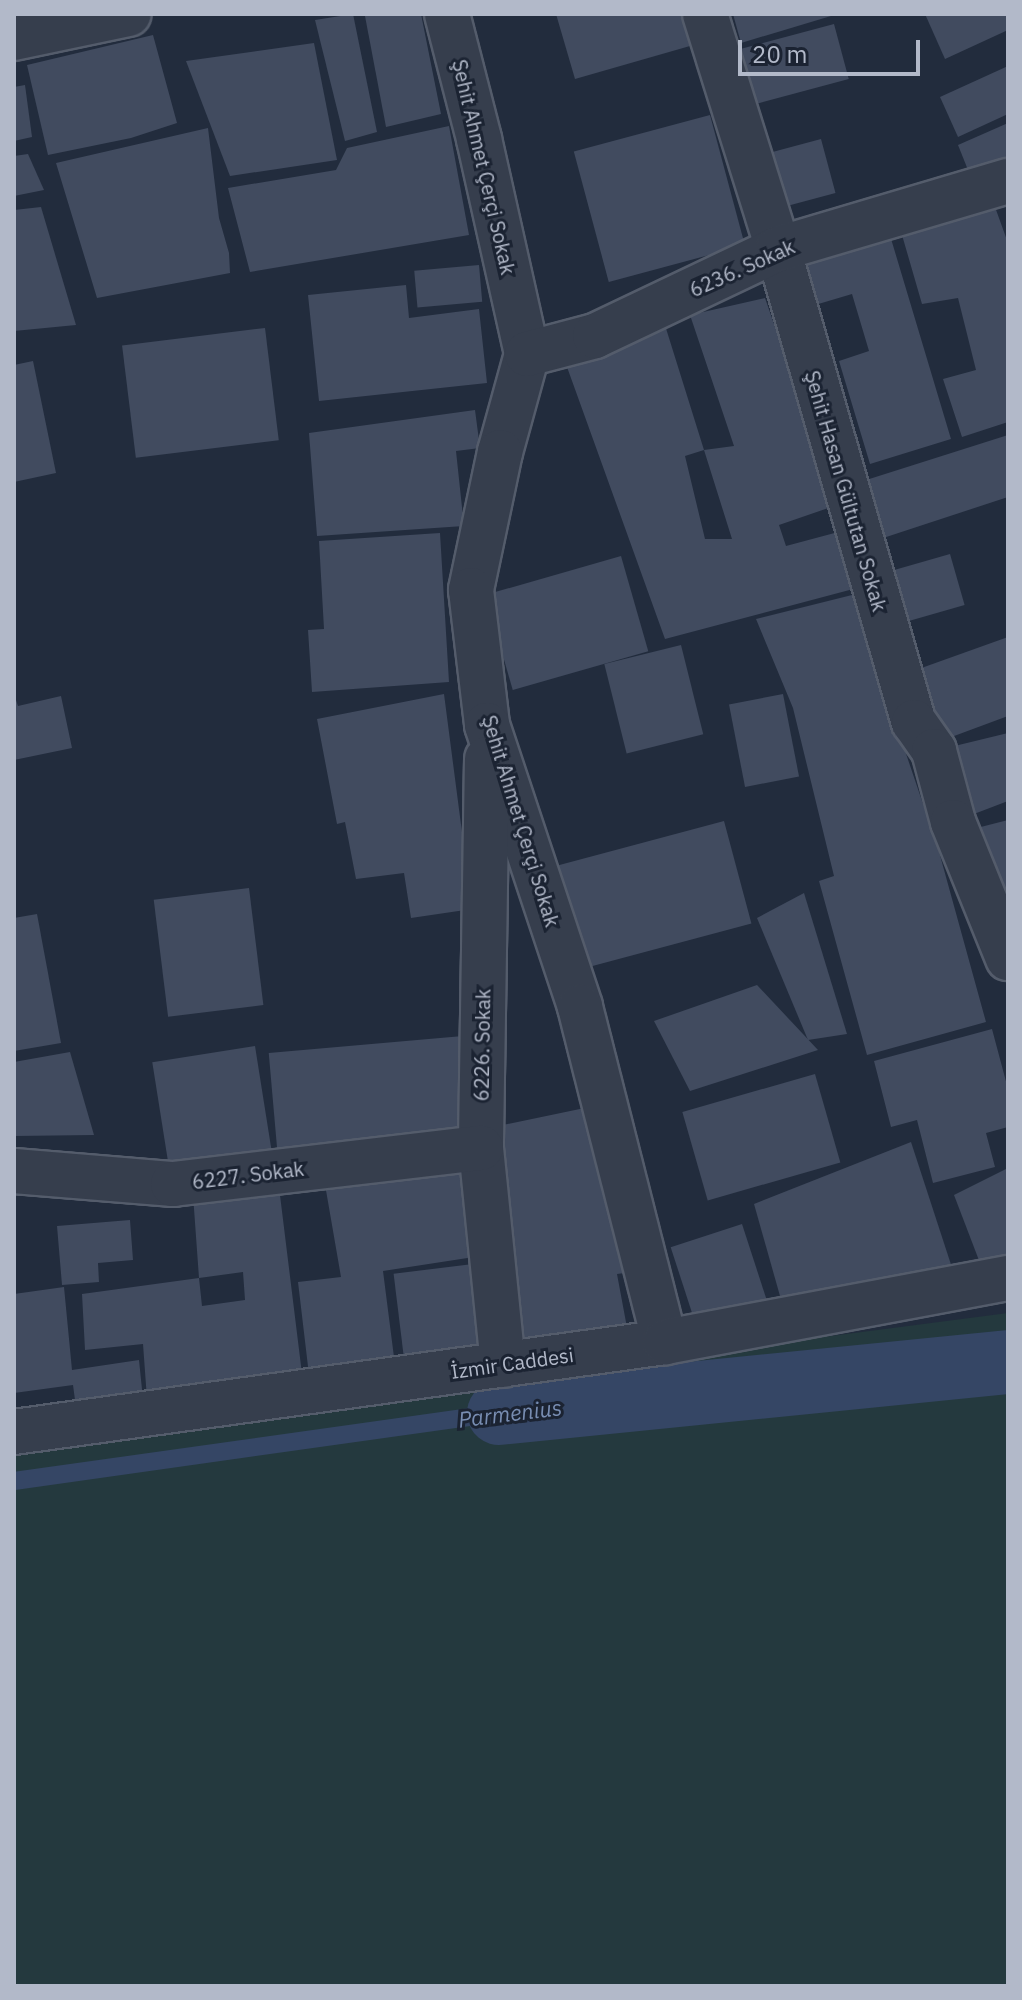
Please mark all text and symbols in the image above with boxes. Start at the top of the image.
scale bar [742,24,924,74]
text: 20 m [752,38,807,70]
street label: Şehit Ahmet Çerçi Sokak [448,57,520,277]
street label: 6236. Sokak [686,234,798,302]
street label: Şehit Hasan Gültutan Sokak [800,368,892,614]
street label: Şehit Ahmet Çerçi Sokak [477,712,565,930]
street label: 6226. Sokak [469,988,495,1102]
street label: 6227. Sokak [191,1156,305,1194]
street label: İzmir Caddesi [449,1343,575,1383]
water label: Parmenius [457,1394,563,1432]

